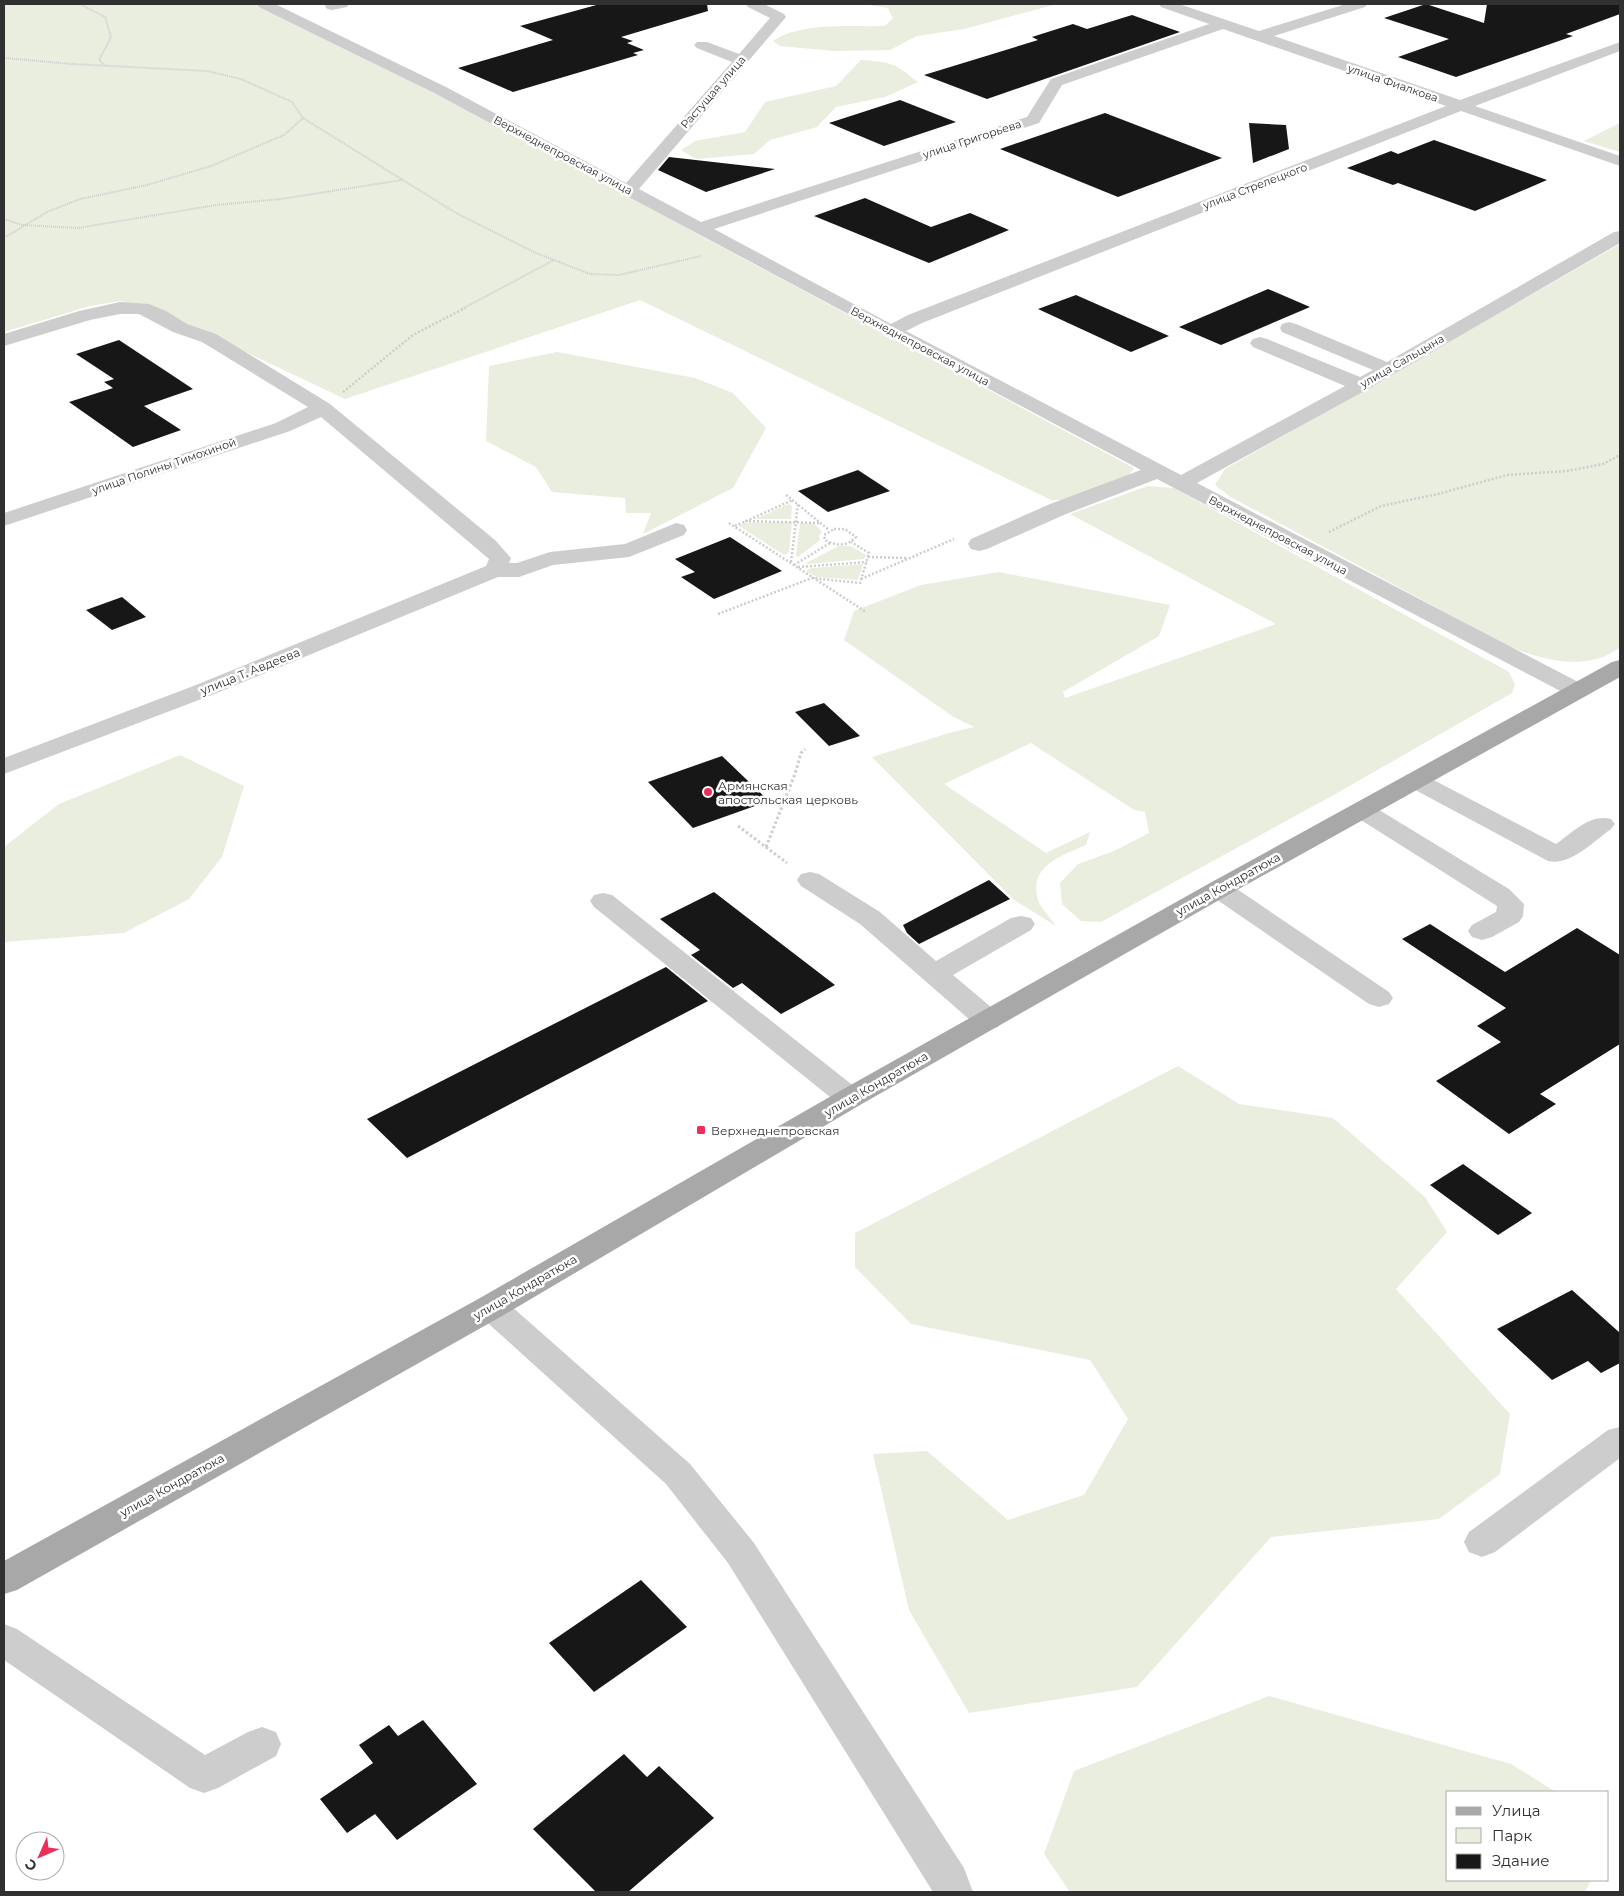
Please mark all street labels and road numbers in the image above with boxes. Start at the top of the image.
street label: Растущая улица [678,53,748,131]
street label: улица Фиалкова [1345,61,1440,105]
street label: Верхнеднепровская улица [491,112,635,198]
street label: улица Григорьева [920,116,1023,162]
street label: улица Стрелецкого [1200,160,1309,213]
street label: Верхнеднепровская улица [848,303,992,389]
street label: улица Сальцына [1357,331,1446,391]
street label: улица Полины Тимохиной [89,435,238,498]
street label: Верхнеднепровская улица [1206,492,1350,578]
street label: улица Т. Авдеева [197,644,302,698]
street label: улица Кондратюка [1172,849,1283,919]
street label: улица Кондратюка [821,1048,931,1120]
street label: улица Кондратюка [470,1251,580,1323]
street label: улица Кондратюка [116,1450,227,1520]

